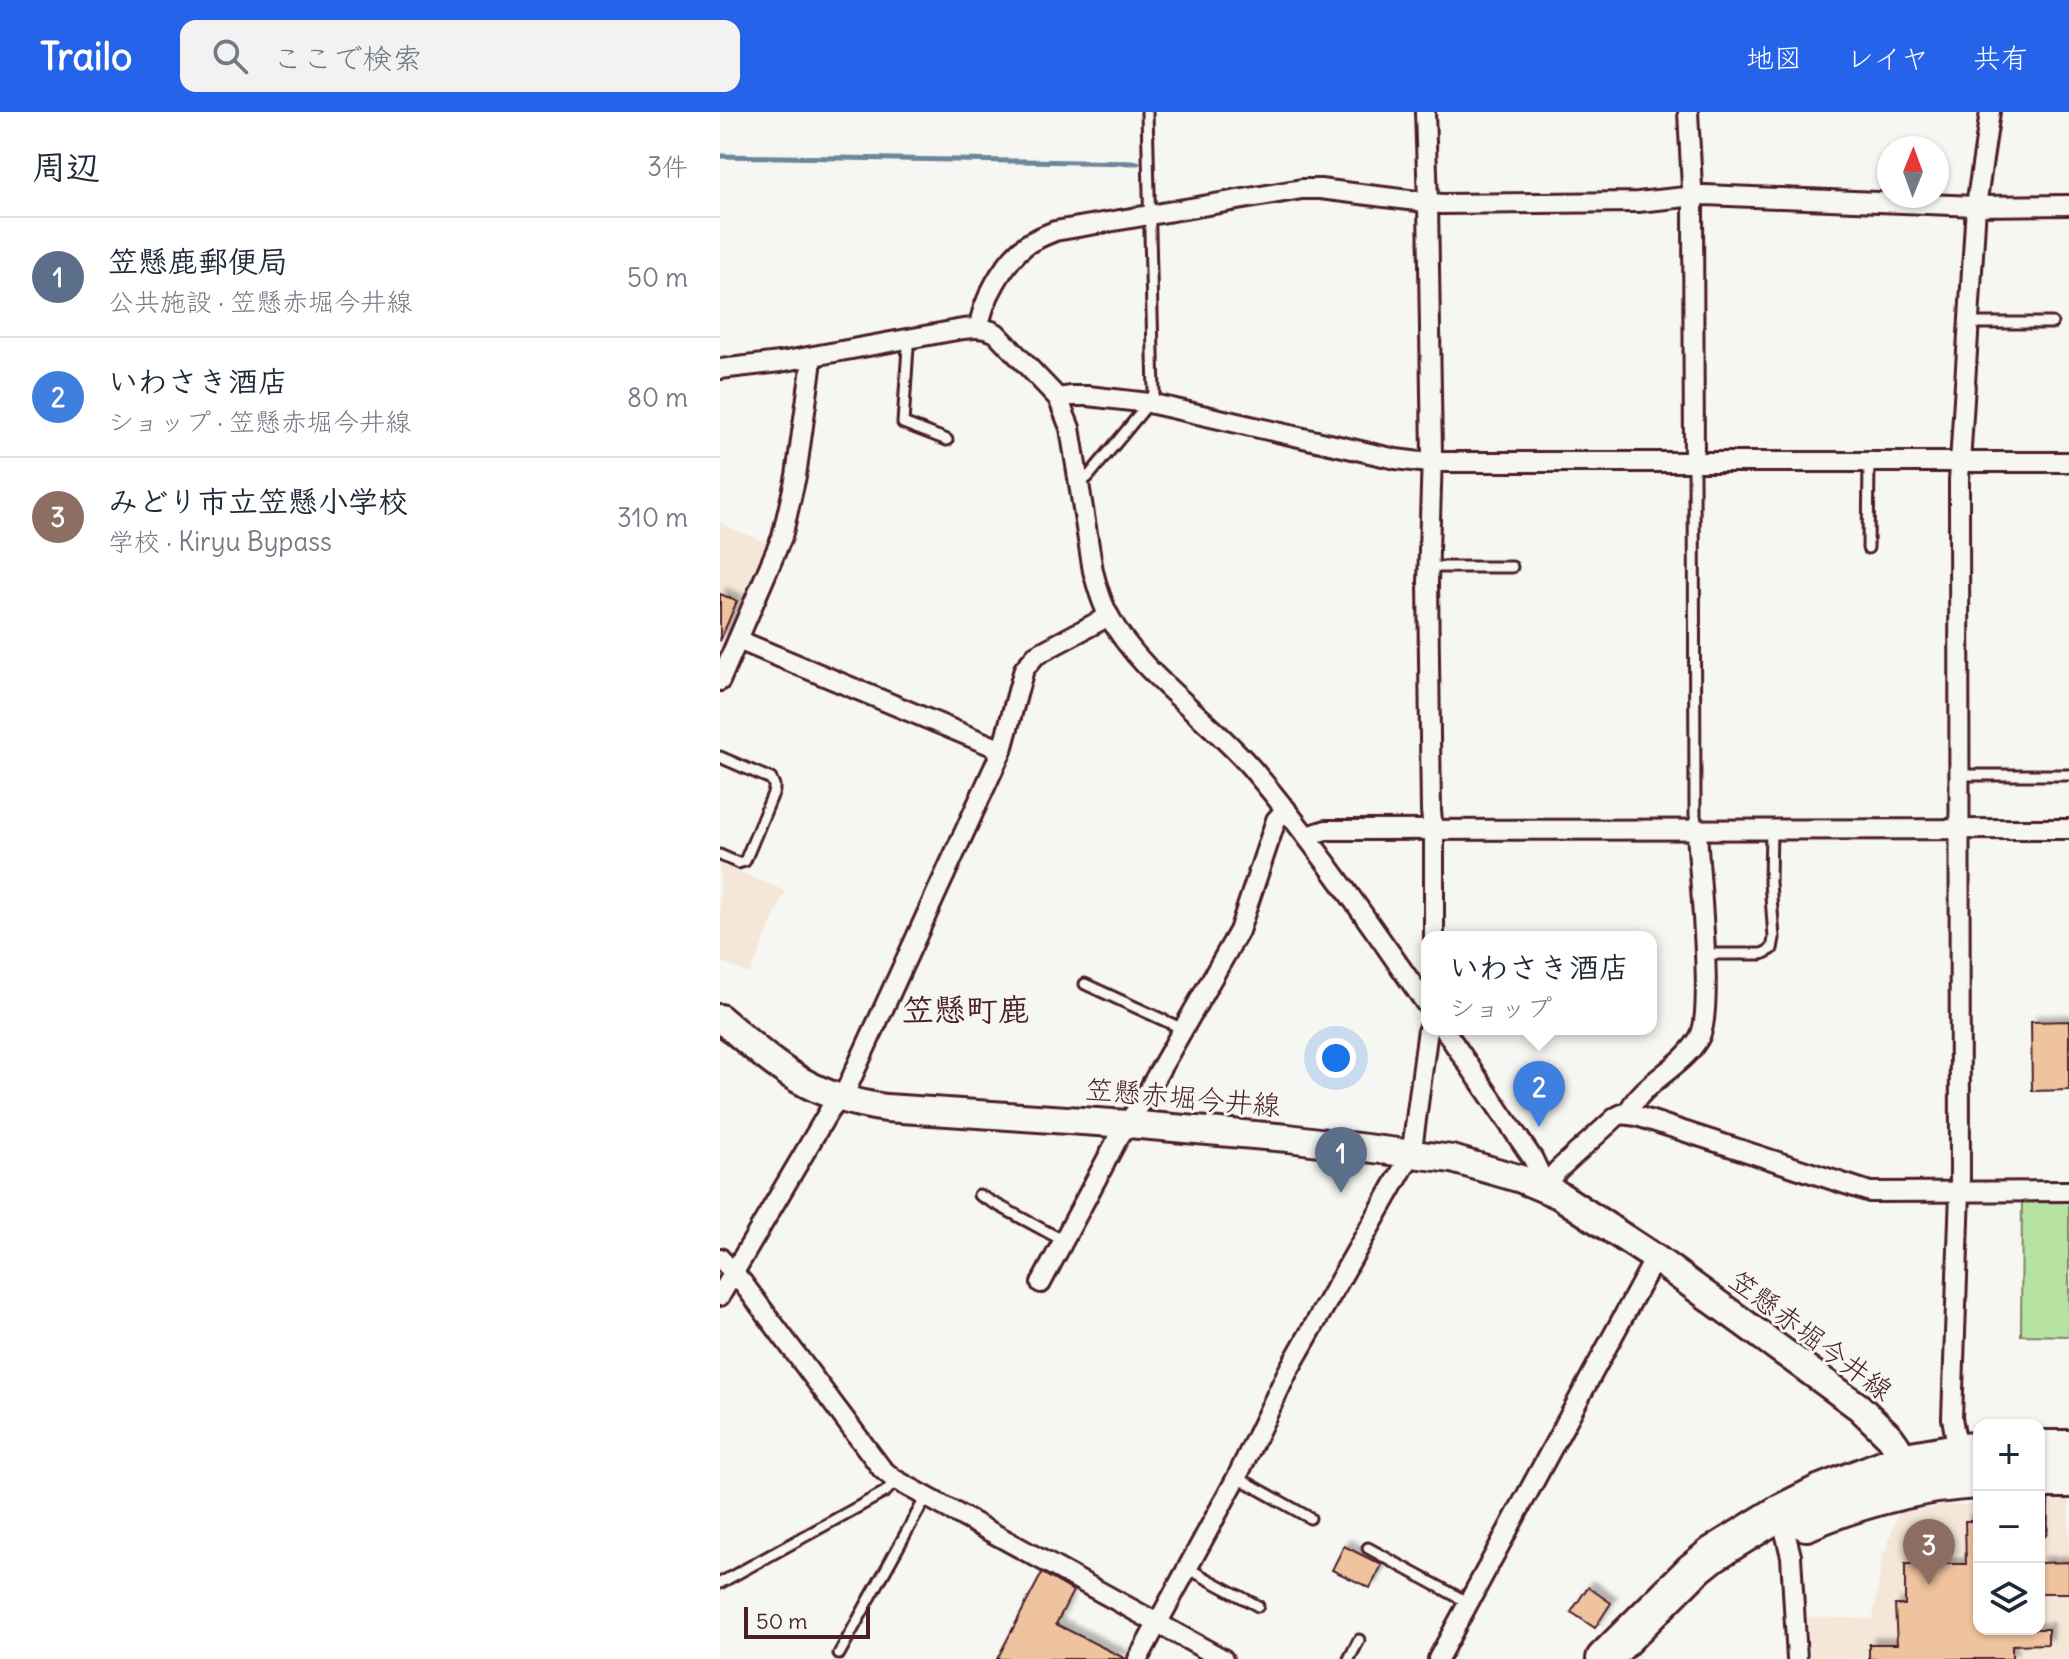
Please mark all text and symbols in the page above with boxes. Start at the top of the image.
search box [180,20,740,92]
text: Trailo [40,33,132,80]
icon: search [208,34,252,78]
text: ここで検索 [272,39,422,77]
text: 地図 [1746,40,1802,76]
text: レイヤ [1846,40,1929,76]
text: 共有 [1973,40,2029,76]
north arrow [1877,136,1949,208]
text: 周辺 [32,145,100,188]
text: 3件 [647,150,688,183]
text: 笠懸鹿郵便局 [108,242,288,280]
text: 1 [53,261,63,294]
text: 50 m [627,261,688,294]
text: 公共施設 · 笠懸赤堀今井線 [108,285,412,318]
text: いわさき酒店 [108,362,288,400]
text: 2 [51,381,65,414]
text: 80 m [627,381,688,414]
text: ショップ · 笠懸赤堀今井線 [108,405,411,438]
text: みどり市立笠懸小学校 [108,482,408,520]
text: 3 [51,501,65,534]
text: 310 m [617,501,688,534]
text: 学校 · Kiryu Bypass [108,525,332,558]
popup [1421,931,1657,1035]
text: いわさき酒店 [1449,948,1629,986]
district label: 笠懸町鹿 [902,989,1030,1030]
text: ショップ [1449,991,1552,1024]
your location [1316,1038,1356,1078]
pin: 2 [1513,1061,1565,1127]
street label: 笠懸赤堀今井線 [1084,1071,1282,1123]
pin: 1 [1315,1127,1367,1193]
street label: 笠懸赤堀今井線 [1722,1262,1900,1408]
map controls [1973,1419,2045,1635]
button: + [1973,1419,2045,1491]
button: − [1973,1491,2045,1563]
pin: 3 [1903,1519,1955,1585]
button: layers [1973,1563,2045,1635]
scale bar [744,1603,870,1639]
text: 50 m [756,1607,808,1635]

